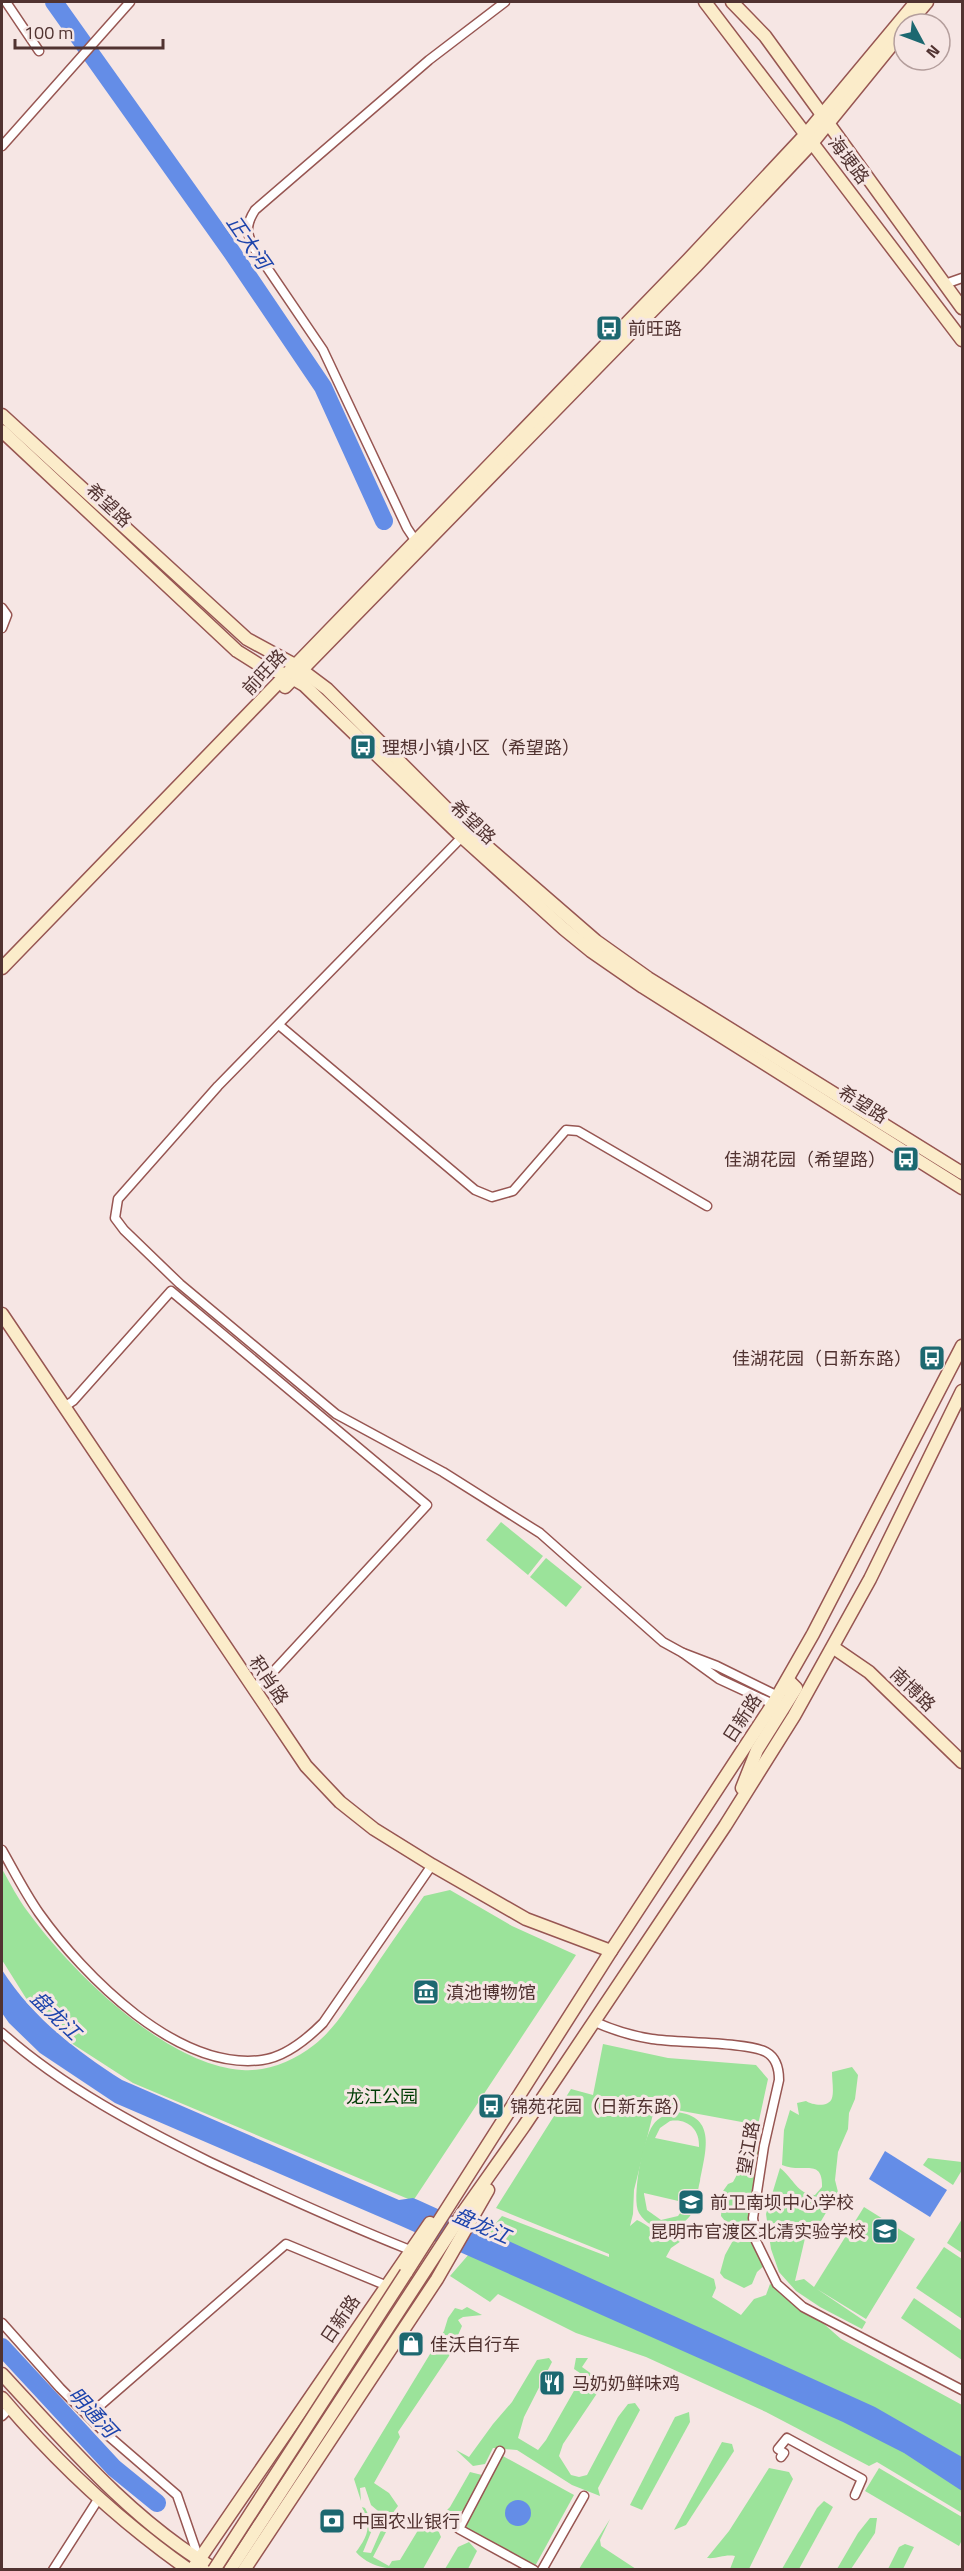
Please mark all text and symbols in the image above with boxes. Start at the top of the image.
scale bar [15,12,164,50]
north arrow [892,12,952,72]
text: 100 m [24,19,73,46]
text: N [921,40,946,64]
street label: 海埂路 [822,130,876,190]
water label: 正大河 [219,209,281,279]
bus stop icon: 前旺路 [594,313,624,343]
place label: 前旺路 [628,315,682,342]
street label: 希望路 [80,477,138,533]
street label: 前旺路 [236,643,292,701]
bus stop icon: 理想小镇小区（希望路） [348,732,378,762]
place label: 理想小镇小区（希望路） [382,734,580,761]
street label: 希望路 [444,794,502,850]
street label: 希望路 [833,1078,893,1130]
bus stop icon: 佳湖花园（希望路） [891,1144,921,1174]
place label: 佳湖花园（希望路） [724,1146,886,1173]
bus stop icon: 佳湖花园（日新东路） [917,1343,947,1373]
place label: 佳湖花园（日新东路） [732,1345,912,1372]
street label: 积肖路 [243,1650,295,1710]
street label: 南博路 [884,1661,942,1717]
street label: 日新路 [716,1688,768,1748]
museum icon: 滇池博物馆 [411,1977,441,2007]
place label: 滇池博物馆 [446,1979,536,2006]
water label: 盘龙江 [24,1983,90,2048]
park label: 龙江公园 [346,2083,418,2110]
bus stop icon: 锦苑花园（日新东路） [476,2091,506,2121]
place label: 锦苑花园（日新东路） [510,2093,690,2120]
street label: 望江路 [730,2119,766,2177]
school or university icon: 前卫南坝中心学校 [676,2187,706,2217]
place label: 前卫南坝中心学校 [710,2189,854,2216]
water label: 盘龙江 [448,2199,518,2252]
school or university icon: 昆明市官渡区北清实验学校 [870,2216,900,2246]
place label: 昆明市官渡区北清实验学校 [650,2218,866,2245]
street label: 日新路 [314,2289,366,2349]
shop icon: 佳沃自行车 [396,2329,426,2359]
place label: 佳沃自行车 [430,2331,520,2358]
restaurant icon: 马奶奶鲜味鸡 [537,2368,567,2398]
place label: 马奶奶鲜味鸡 [572,2370,680,2397]
water label: 明通河 [61,2379,128,2447]
bank icon: 中国农业银行 [317,2506,347,2536]
place label: 中国农业银行 [352,2508,460,2535]

